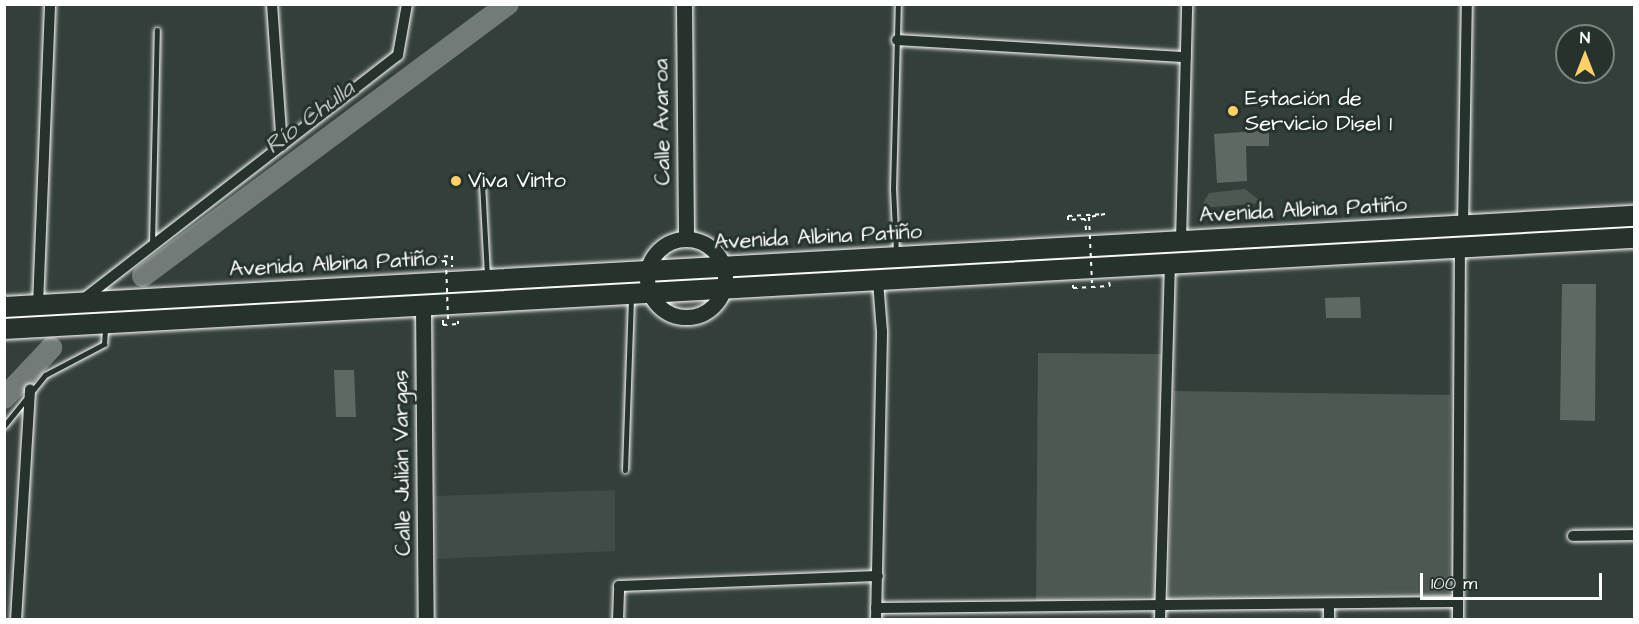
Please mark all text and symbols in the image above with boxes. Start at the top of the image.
north arrow [1555,24,1615,84]
text: N [1580,27,1590,49]
street label: Calle Avaroa [648,58,676,186]
water label: Río Chulla [260,75,360,161]
place label: Estación de Servicio Disel 1 [1245,85,1392,136]
marker: Estación de Servicio Disel 1 [1226,104,1240,118]
place label: Viva Vinto [468,168,566,194]
marker: Viva Vinto [449,174,463,188]
street label: Avenida Albina Patiño [1198,191,1408,229]
street label: Avenida Albina Patiño [713,218,923,256]
street label: Avenida Albina Patiño [228,245,438,283]
street label: Calle Julián Vargas [387,370,417,556]
scale bar [1423,561,1604,599]
text: 100 m [1431,571,1477,596]

